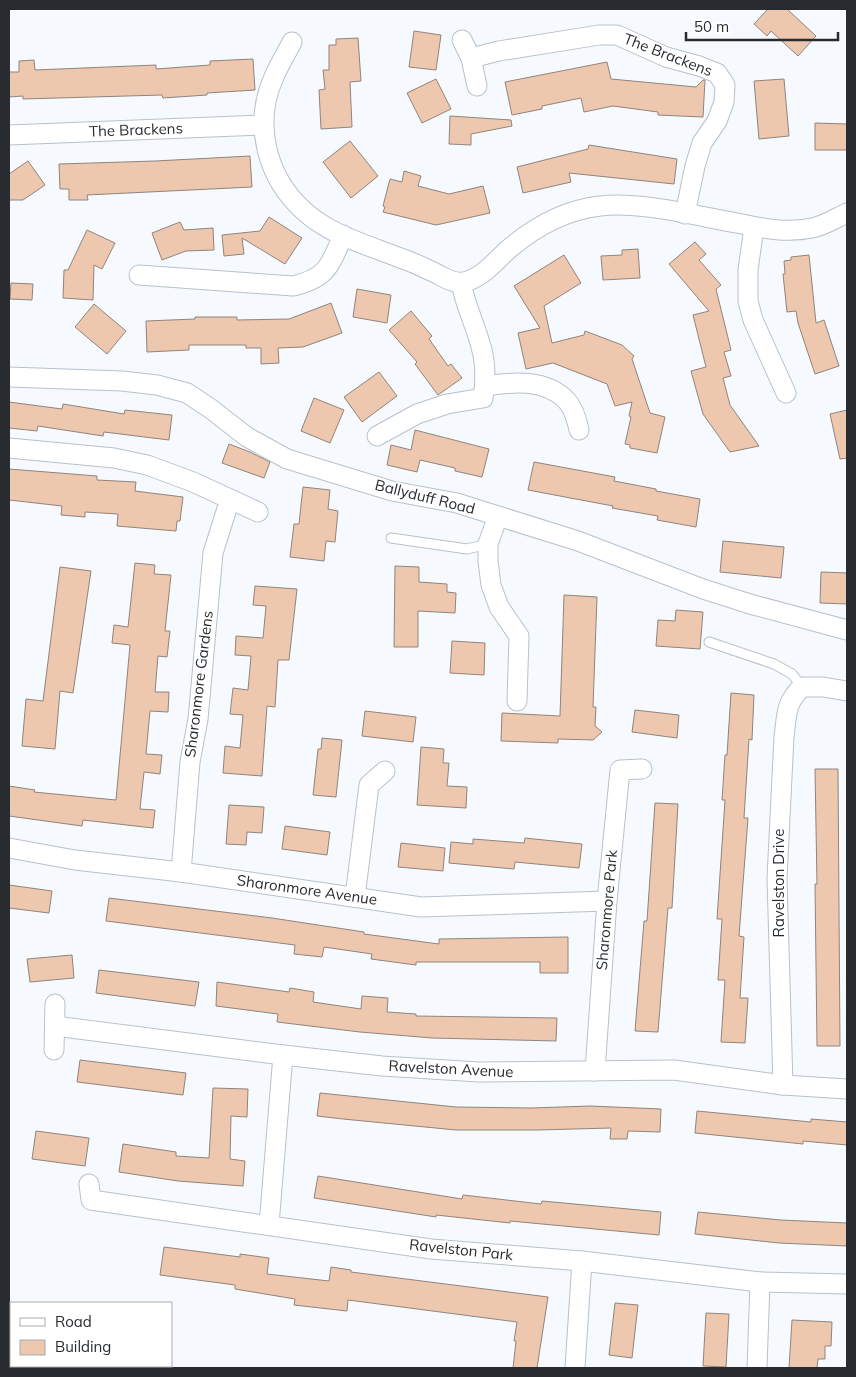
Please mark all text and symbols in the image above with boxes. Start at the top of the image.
scale bar [686,10,838,42]
text: 50 m [694,17,729,36]
street label: The Brackens [621,29,715,80]
street label: The Brackens [89,118,183,141]
street label: Ballyduff Road [373,475,477,518]
street label: Sharonmore Gardens [180,609,217,758]
street label: Ravelston Drive [769,829,788,937]
street label: Sharonmore Park [592,849,621,971]
street label: Sharonmore Avenue [236,870,378,909]
street label: Ravelston Avenue [388,1056,514,1081]
street label: Ravelston Park [408,1235,514,1264]
legend [10,1302,172,1367]
text: Road [55,1312,92,1331]
text: Building [55,1337,111,1356]

